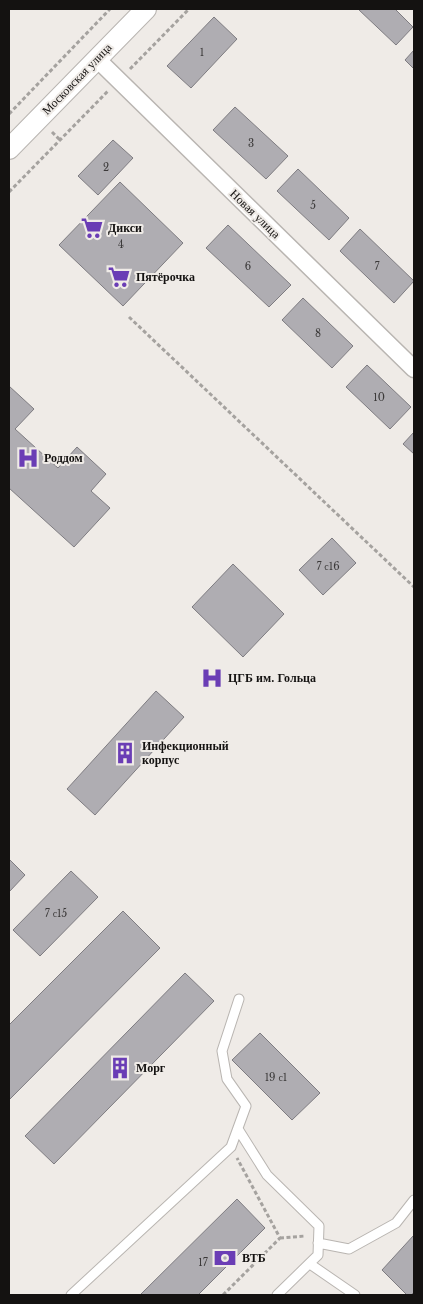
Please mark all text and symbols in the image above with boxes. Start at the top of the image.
street label: Московская улица [39,39,115,118]
house number: 1 [200,46,204,59]
house number: 3 [248,137,254,150]
house number: 2 [103,161,109,174]
street label: Новая улица [227,186,284,242]
house number: 5 [310,199,316,212]
supermarket icon: Дикси [79,215,105,241]
place label: Дикси [108,220,142,235]
house number: 4 [118,238,124,251]
house number: 6 [245,260,251,273]
house number: 7 [374,260,380,273]
supermarket icon: Пятёрочка [106,264,132,290]
place label: Пятёрочка [136,269,195,284]
house number: 8 [315,327,321,340]
house number: 10 [373,391,385,404]
hospital icon: Роддом [15,445,41,471]
place label: Роддом [44,450,83,465]
house number: 7 с16 [316,560,340,573]
hospital icon: ЦГБ им. Гольца [199,665,225,691]
place label: ЦГБ им. Гольца [228,670,316,685]
place label: Инфекционный корпус [142,738,229,767]
building icon: Инфекционный корпус [112,740,138,766]
house number: 7 с15 [45,907,68,920]
building icon: Морг [107,1055,133,1081]
place label: Морг [136,1060,166,1075]
house number: 19 с1 [265,1071,287,1084]
bank icon: ВТБ [212,1245,238,1271]
place label: ВТБ [242,1250,266,1265]
house number: 17 [198,1256,209,1269]

